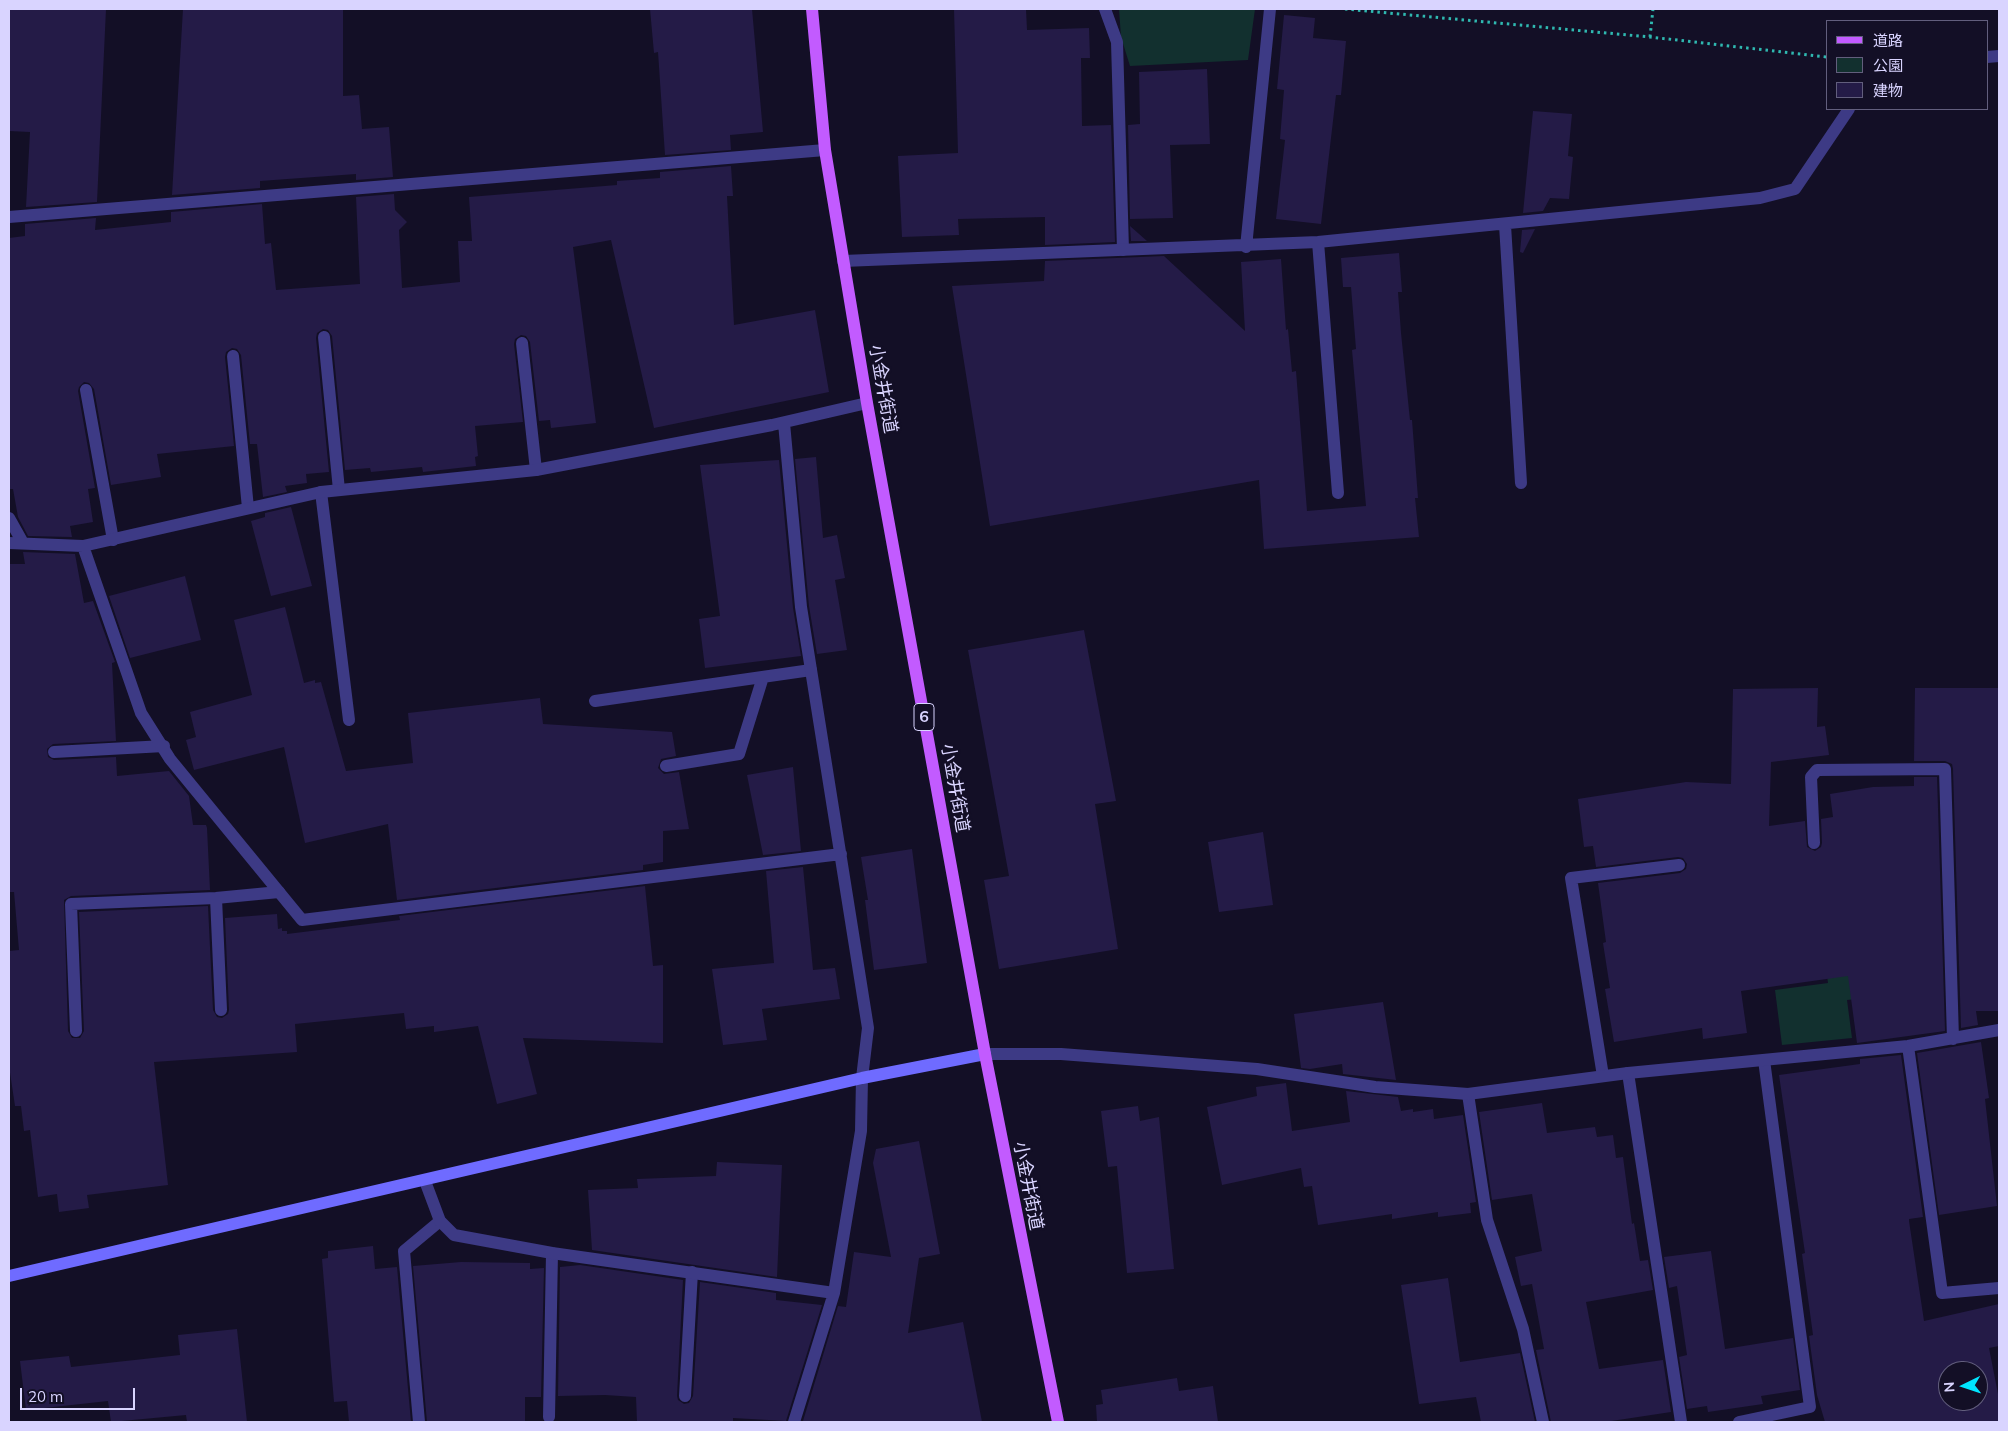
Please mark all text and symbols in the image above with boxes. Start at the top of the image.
legend [1826,20,1988,110]
text: 道路 [1873,31,1903,50]
text: 公園 [1873,56,1903,75]
text: 建物 [1873,81,1903,100]
street label: 小金井街道 [865,343,901,435]
road number: 6 [914,704,934,730]
street label: 小金井街道 [937,742,973,834]
street label: 小金井街道 [1009,1140,1047,1232]
north arrow [1938,1361,1988,1411]
scale bar [22,1378,138,1410]
text: N [1940,1381,1958,1393]
text: 20 m [28,1387,63,1406]

